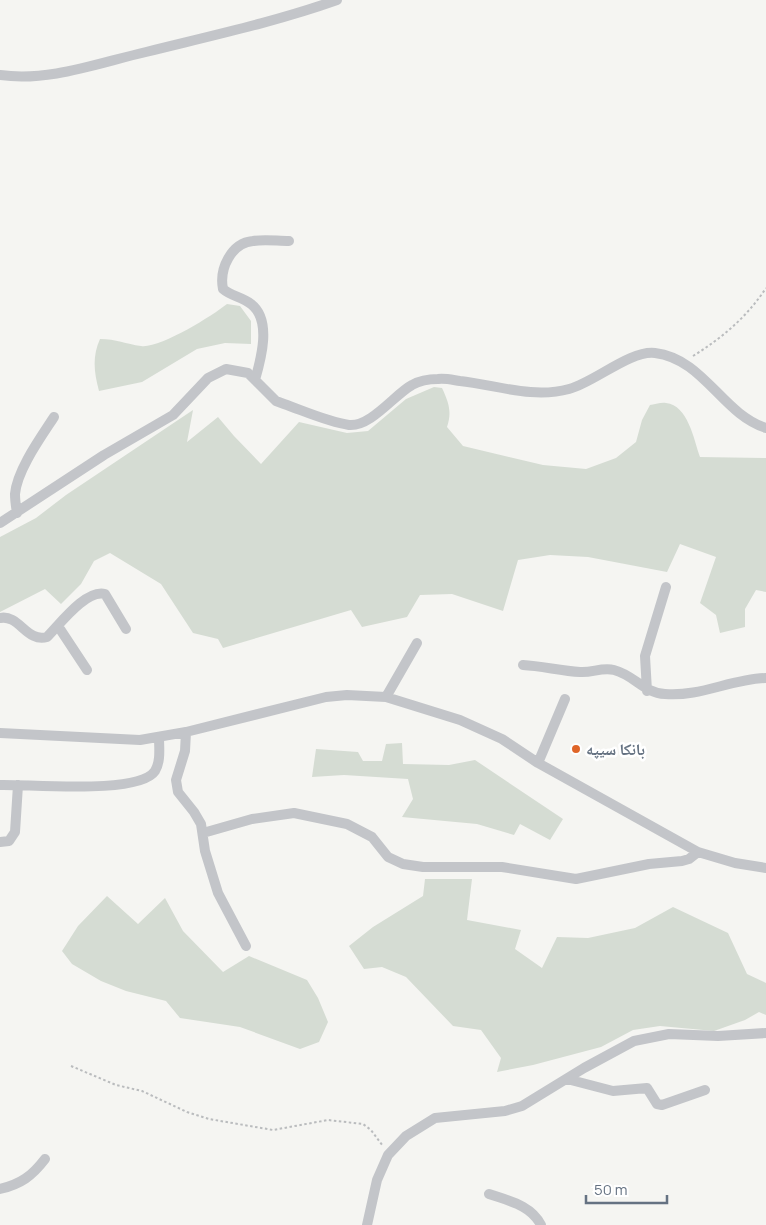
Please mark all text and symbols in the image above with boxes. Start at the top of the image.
place label: بانکا سیپە [586,738,645,760]
marker: بانکا سیپە [570,743,582,755]
scale bar [586,1172,667,1204]
text: 50 m [594,1179,628,1200]

